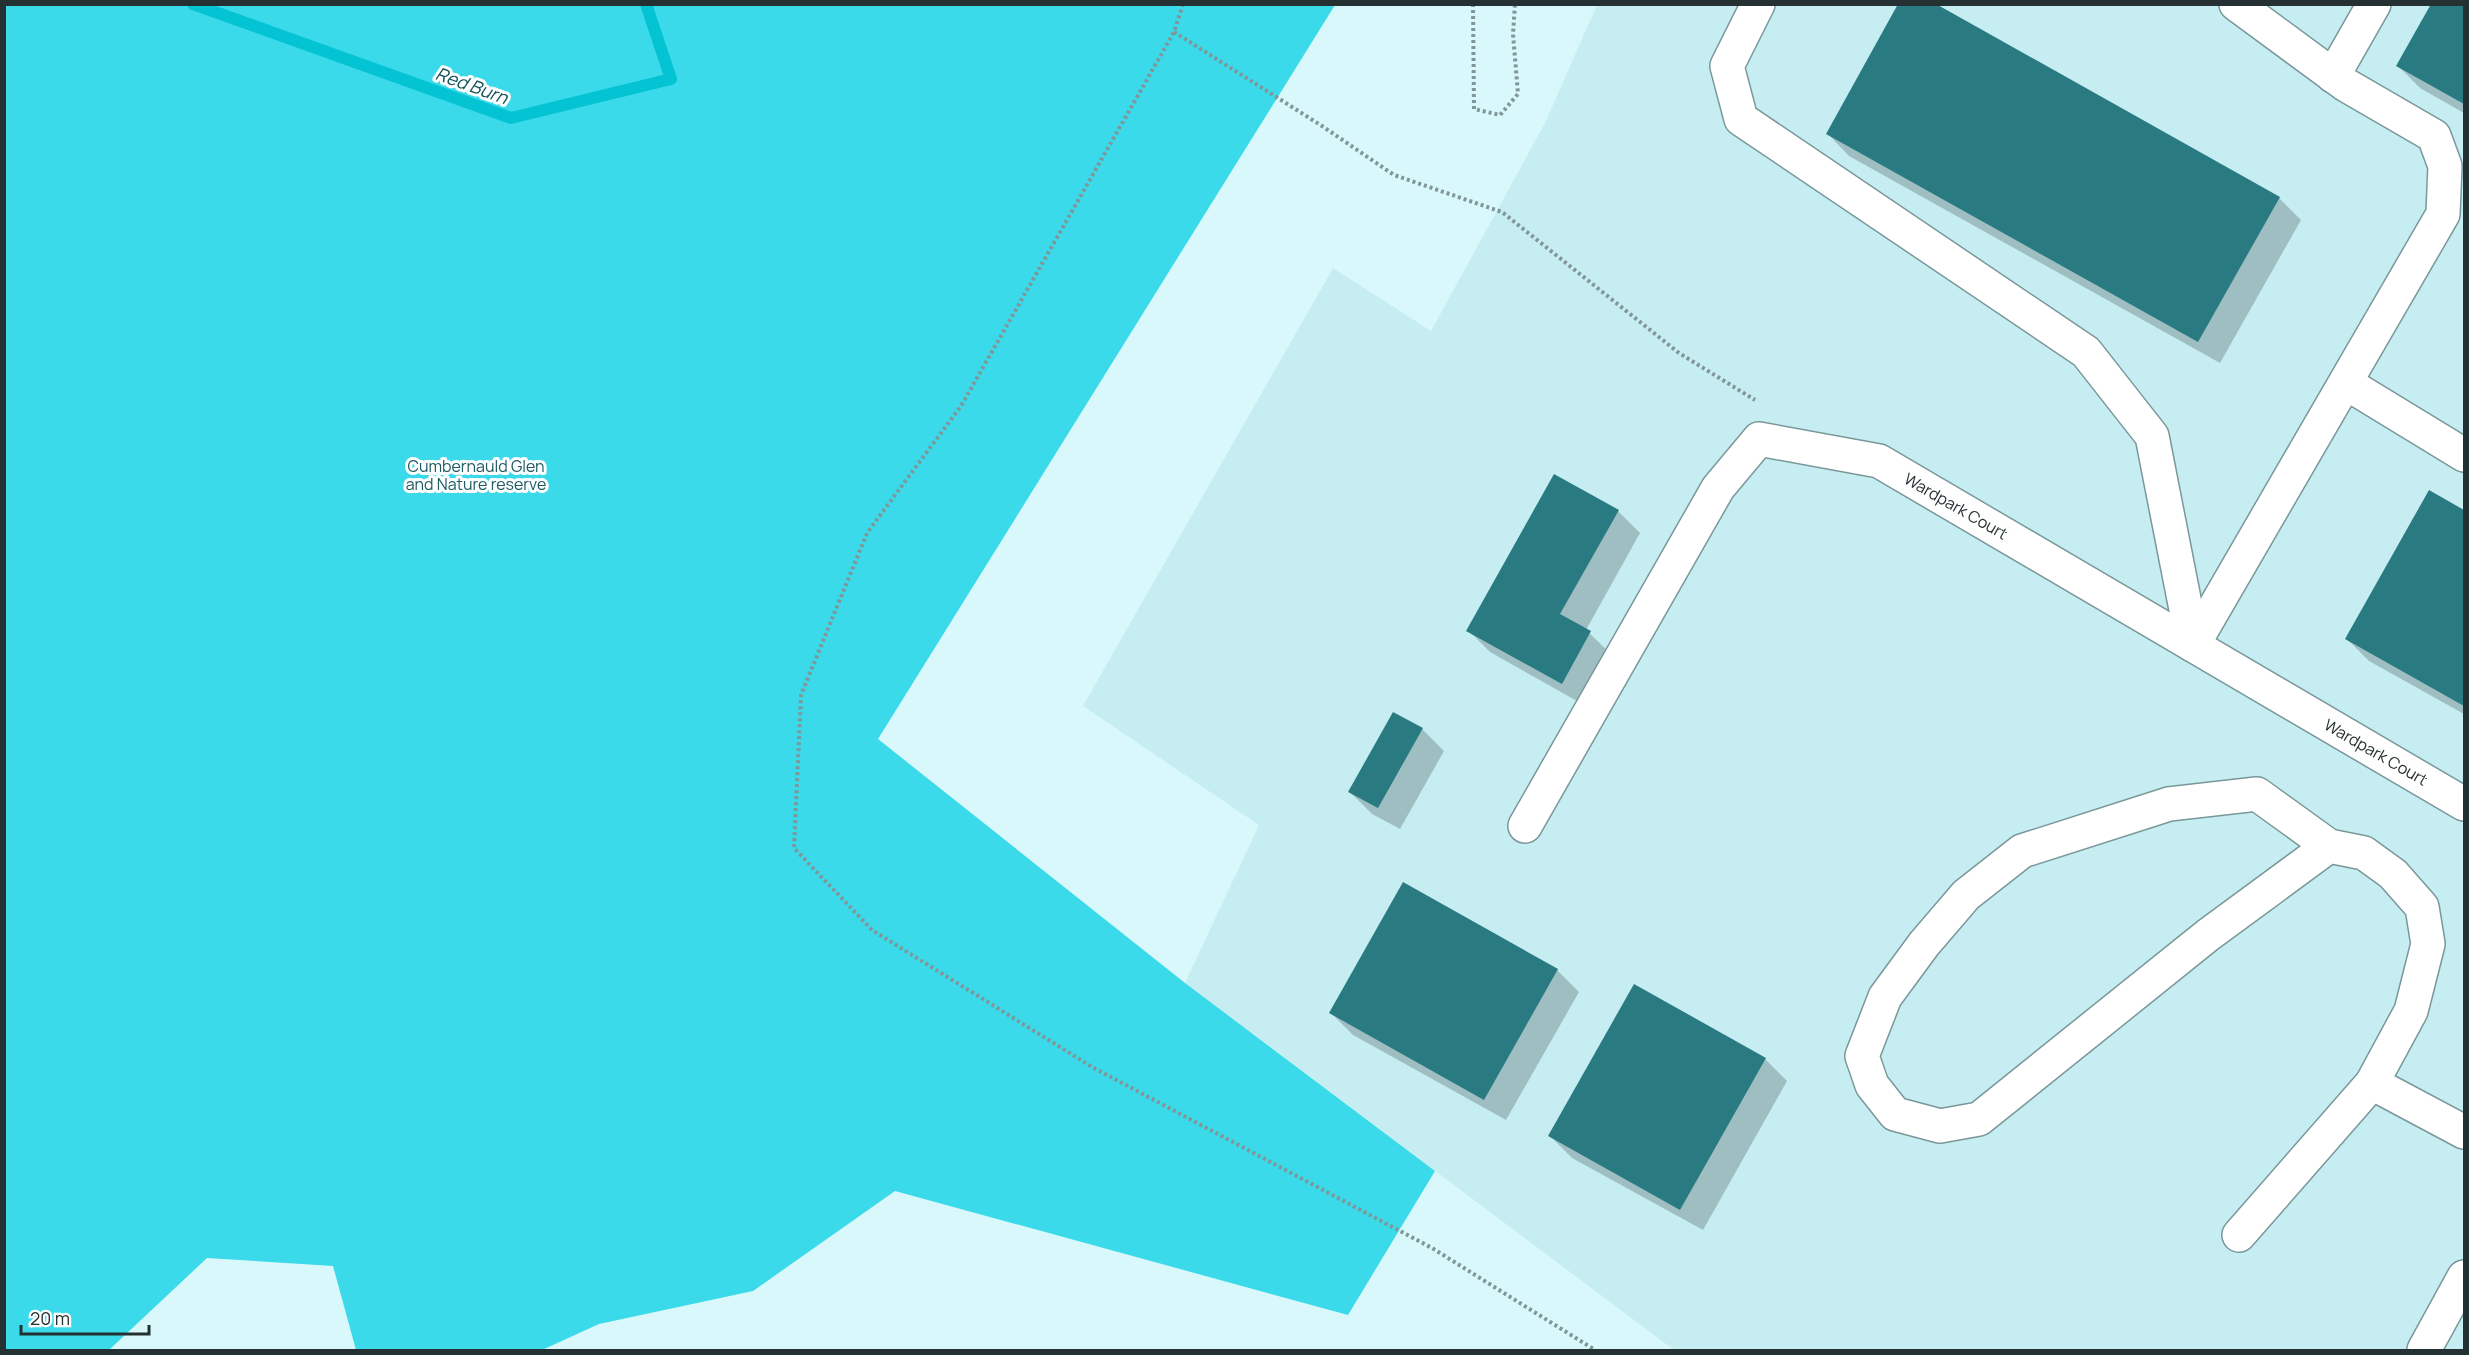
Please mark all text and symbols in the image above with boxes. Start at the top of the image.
water label: Red Burn [433,61,513,110]
park label: Cumbernauld Glen and Nature reserve [406,455,546,495]
street label: Wardpark Court [1900,467,2012,545]
street label: Wardpark Court [2320,713,2432,791]
scale bar [21,1298,148,1336]
text: 20 m [30,1306,70,1330]

